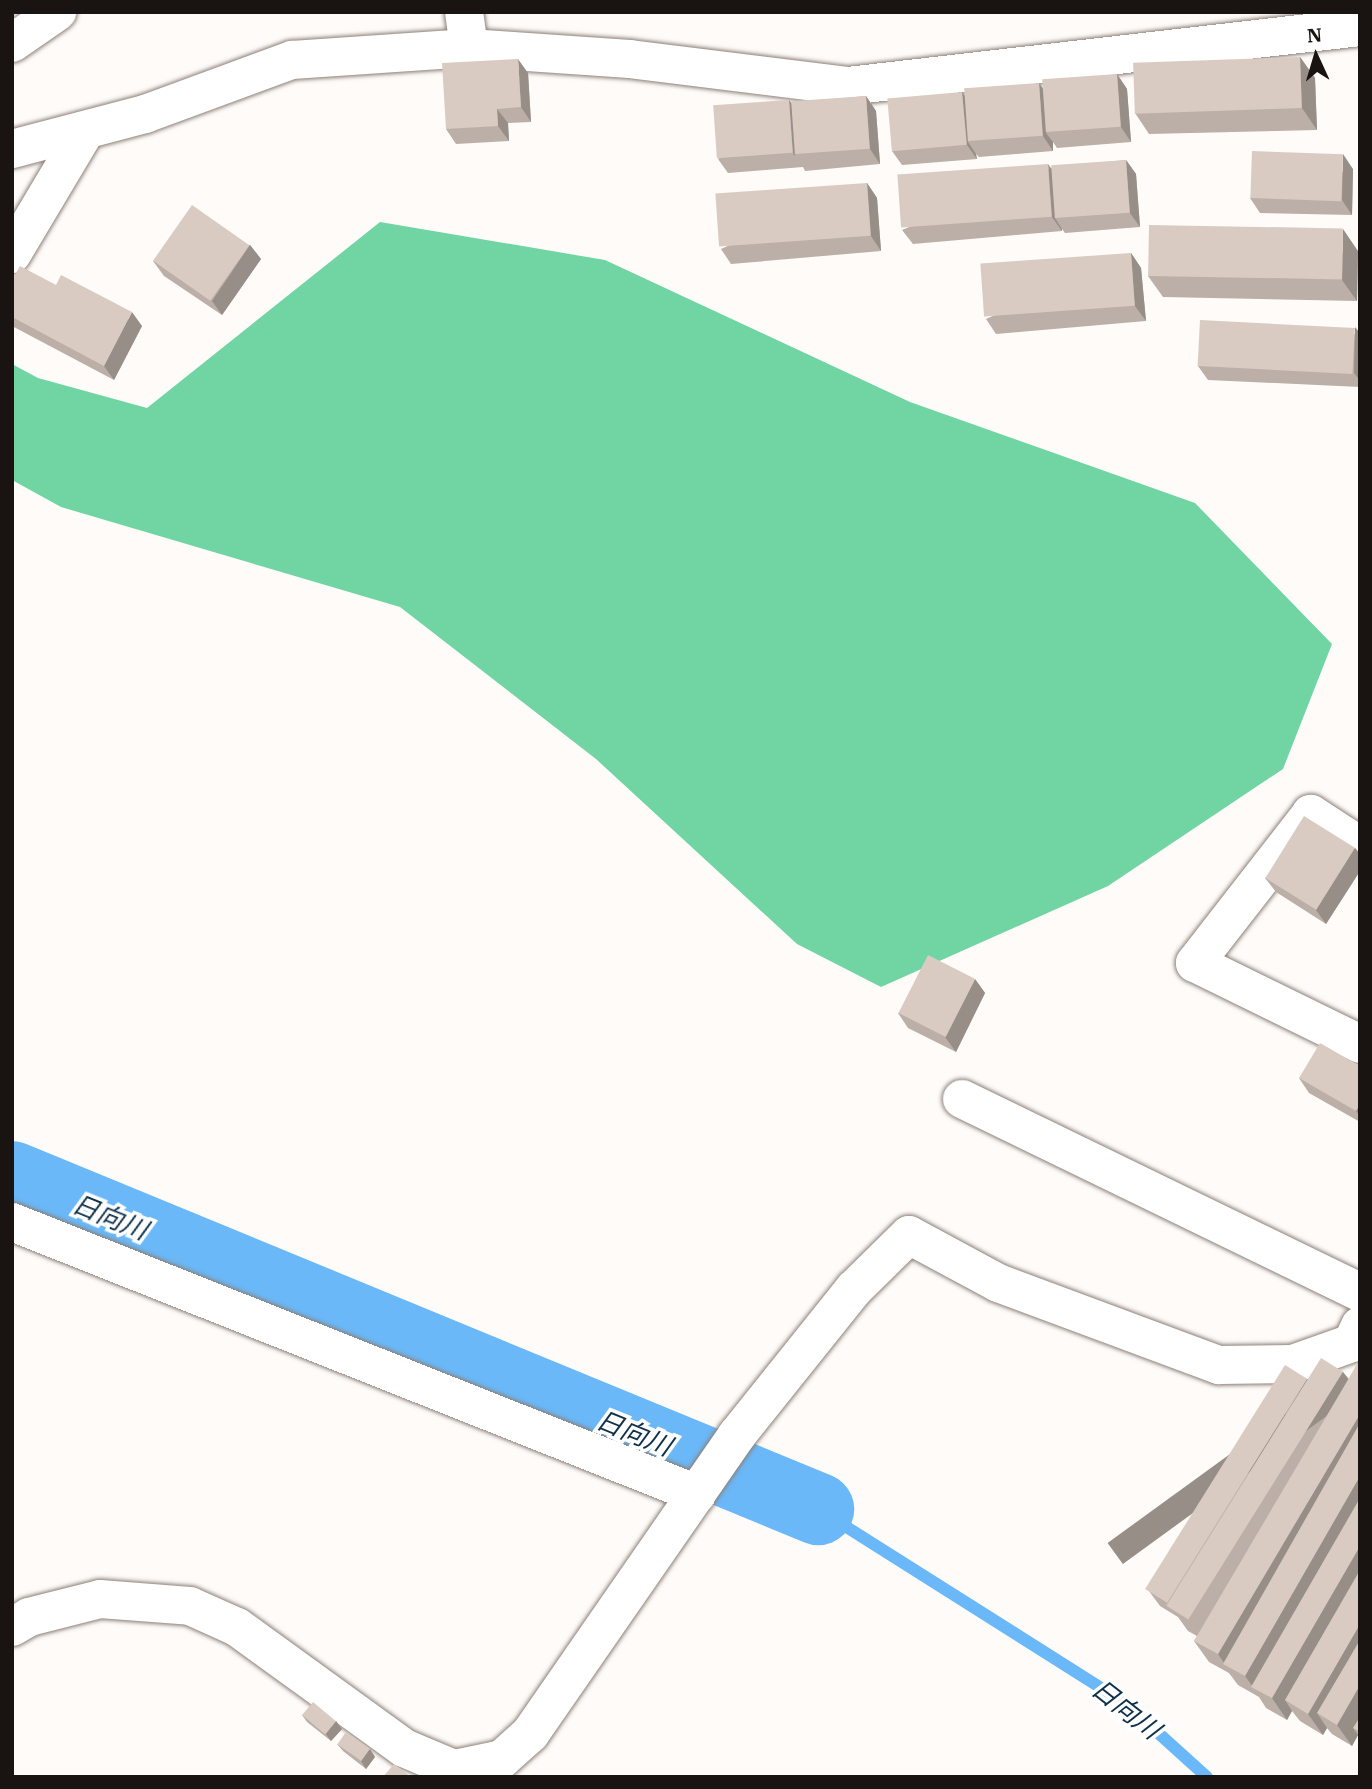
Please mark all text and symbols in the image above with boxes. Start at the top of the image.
north arrow [1281,21,1351,91]
text: N [1306,23,1323,48]
water label: 日向川 [68,1188,152,1246]
water label: 日向川 [592,1404,676,1462]
water label: 日向川 [1086,1673,1166,1745]

